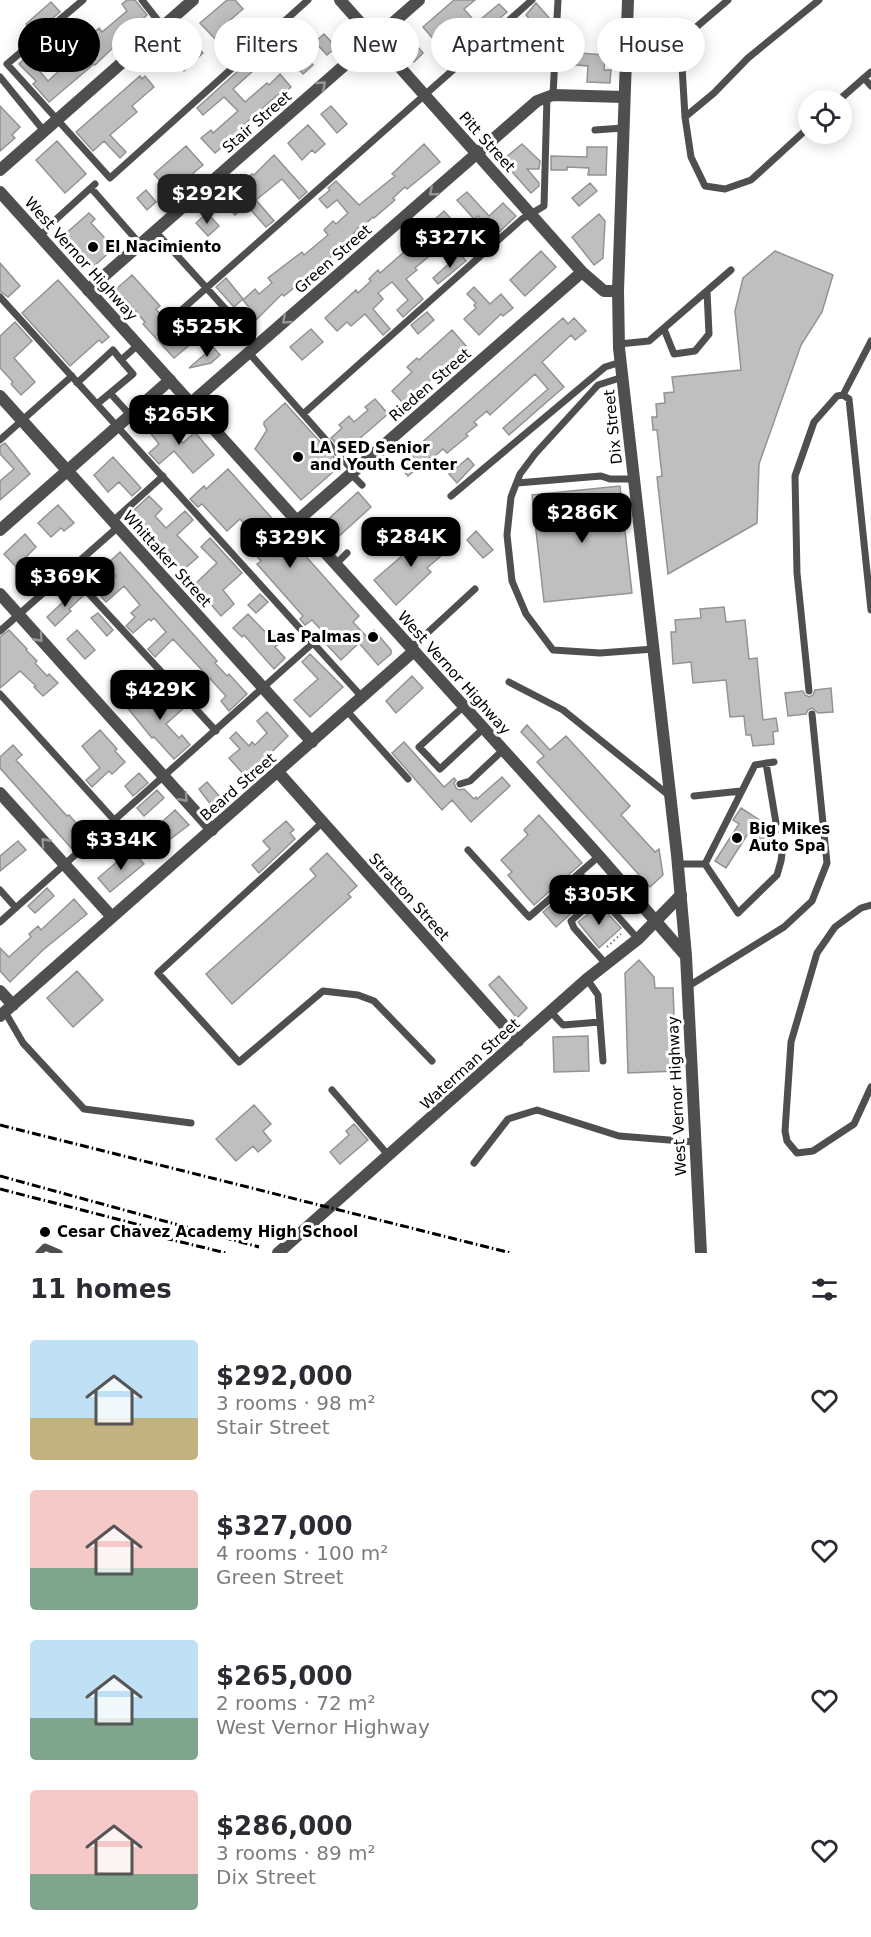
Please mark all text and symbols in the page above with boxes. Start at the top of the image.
chip: Buy [18,18,100,72]
chip: Rent [112,18,202,72]
chip: Filters [214,18,319,72]
chip: New [331,18,419,72]
chip: Apartment [431,18,585,72]
chip: House [597,18,705,72]
one-way arrow [315,81,326,92]
street label: Stair Street [219,87,295,157]
map controls [798,90,852,144]
button: locate [798,90,852,144]
street label: Pitt Street [455,108,519,176]
pin: $292K [165,174,249,225]
text: $292K [171,181,243,205]
one-way arrow [429,185,440,196]
street label: West Vernor Highway [21,193,141,325]
pin: $327K [408,218,492,269]
street label: Green Street [291,221,375,297]
text: $327K [414,225,486,249]
place label: El Nacimiento [105,238,221,256]
marker: El Nacimiento [86,240,100,254]
pin: $525K [165,307,249,358]
one-way arrow [282,313,293,324]
text: $525K [171,314,243,338]
street label: Rieden Street [385,345,475,425]
street label: Dix Street [600,389,626,465]
pin: $265K [137,395,221,446]
text: $265K [143,402,215,426]
place label: LA SED Senior and Youth Center [310,439,458,474]
marker: LA SED Senior and Youth Center [291,450,305,464]
pin: $286K [540,493,624,544]
text: $286K [546,500,618,524]
street label: Whittaker Street [119,507,215,611]
pin: $284K [369,517,453,568]
pin: $329K [248,518,332,569]
text: $284K [375,524,447,548]
text: $329K [254,525,326,549]
pin: $369K [23,557,107,608]
text: $369K [29,564,101,588]
street label: West Vernor Highway [394,607,514,739]
place label: Las Palmas [267,628,361,646]
marker: Las Palmas [366,630,380,644]
one-way arrow [32,631,43,641]
pin: $429K [118,670,202,721]
text: $429K [124,677,196,701]
street label: Beard Street [196,749,280,825]
one-way arrow [177,791,188,802]
pin: $334K [79,820,163,871]
place label: Big Mikes Auto Spa [749,820,830,855]
text: $334K [85,827,157,851]
marker: Big Mikes Auto Spa [730,831,744,845]
one-way arrow [41,839,52,849]
street label: Stratton Street [365,850,453,945]
pin: $305K [557,875,641,926]
text: $305K [563,882,635,906]
street label: Waterman Street [417,1014,524,1113]
street label: West Vernor Highway [664,1015,690,1177]
place label: Cesar Chavez Academy High School [57,1223,358,1241]
marker: Cesar Chavez Academy High School [38,1225,52,1239]
icon: filters [808,1273,841,1306]
text: 11 homes [30,1274,172,1304]
text: $292,000 [216,1361,353,1391]
icon: home [78,1364,150,1436]
icon: heart [808,1384,841,1417]
text: 3 rooms · 98 m² [216,1391,376,1415]
text: Stair Street [216,1415,330,1439]
text: $327,000 [216,1511,353,1541]
icon: home [78,1514,150,1586]
icon: heart [808,1534,841,1567]
text: 4 rooms · 100 m² [216,1541,388,1565]
text: Green Street [216,1565,344,1589]
text: $265,000 [216,1661,353,1691]
icon: home [78,1664,150,1736]
icon: heart [808,1684,841,1717]
text: 2 rooms · 72 m² [216,1691,376,1715]
text: West Vernor Highway [216,1715,430,1739]
text: $286,000 [216,1811,353,1841]
icon: home [78,1814,150,1886]
icon: heart [808,1834,841,1867]
text: 3 rooms · 89 m² [216,1841,376,1865]
text: Dix Street [216,1865,316,1889]

